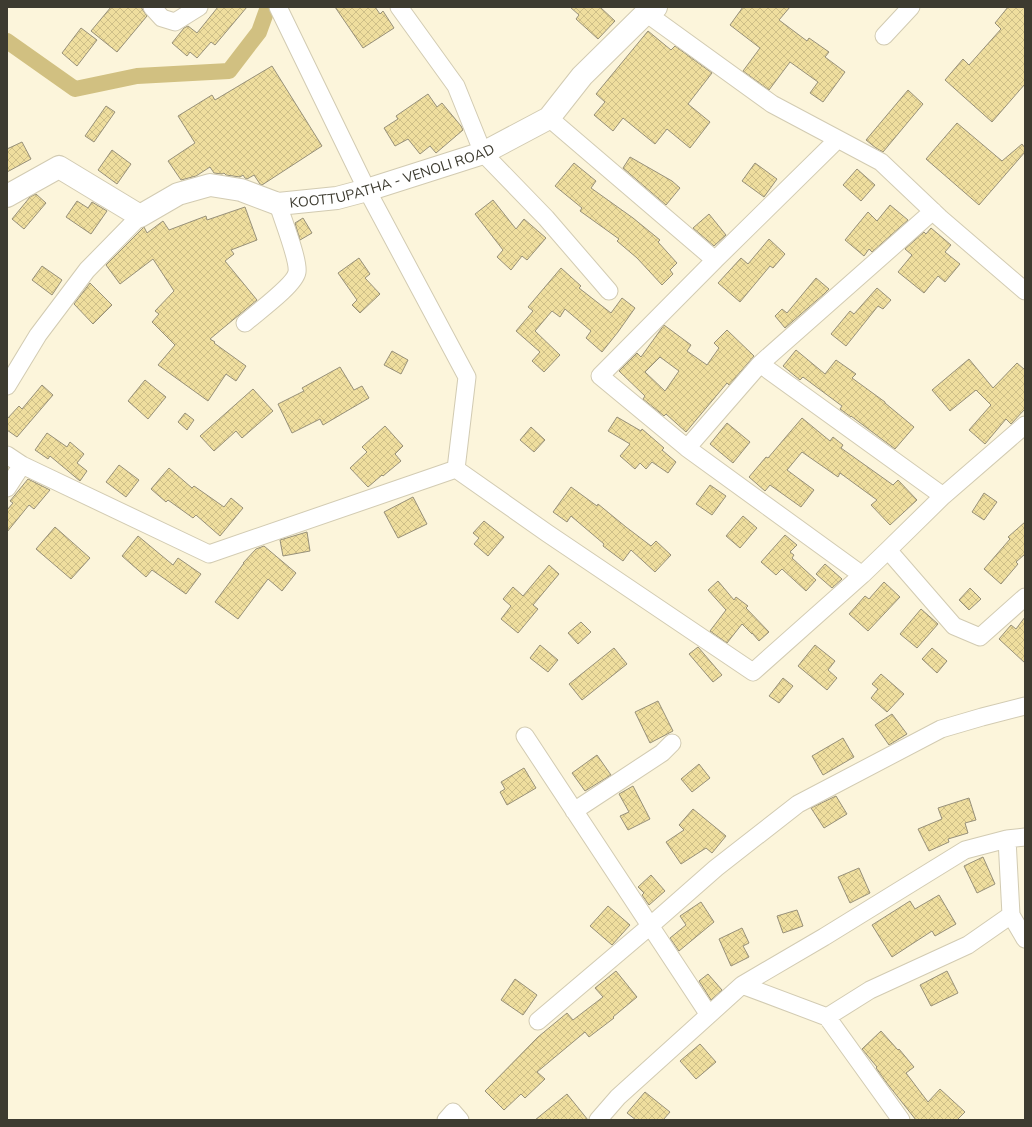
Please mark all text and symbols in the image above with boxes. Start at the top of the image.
street label: KOOTTUPATHA - VENOLI ROAD [289,140,498,212]

